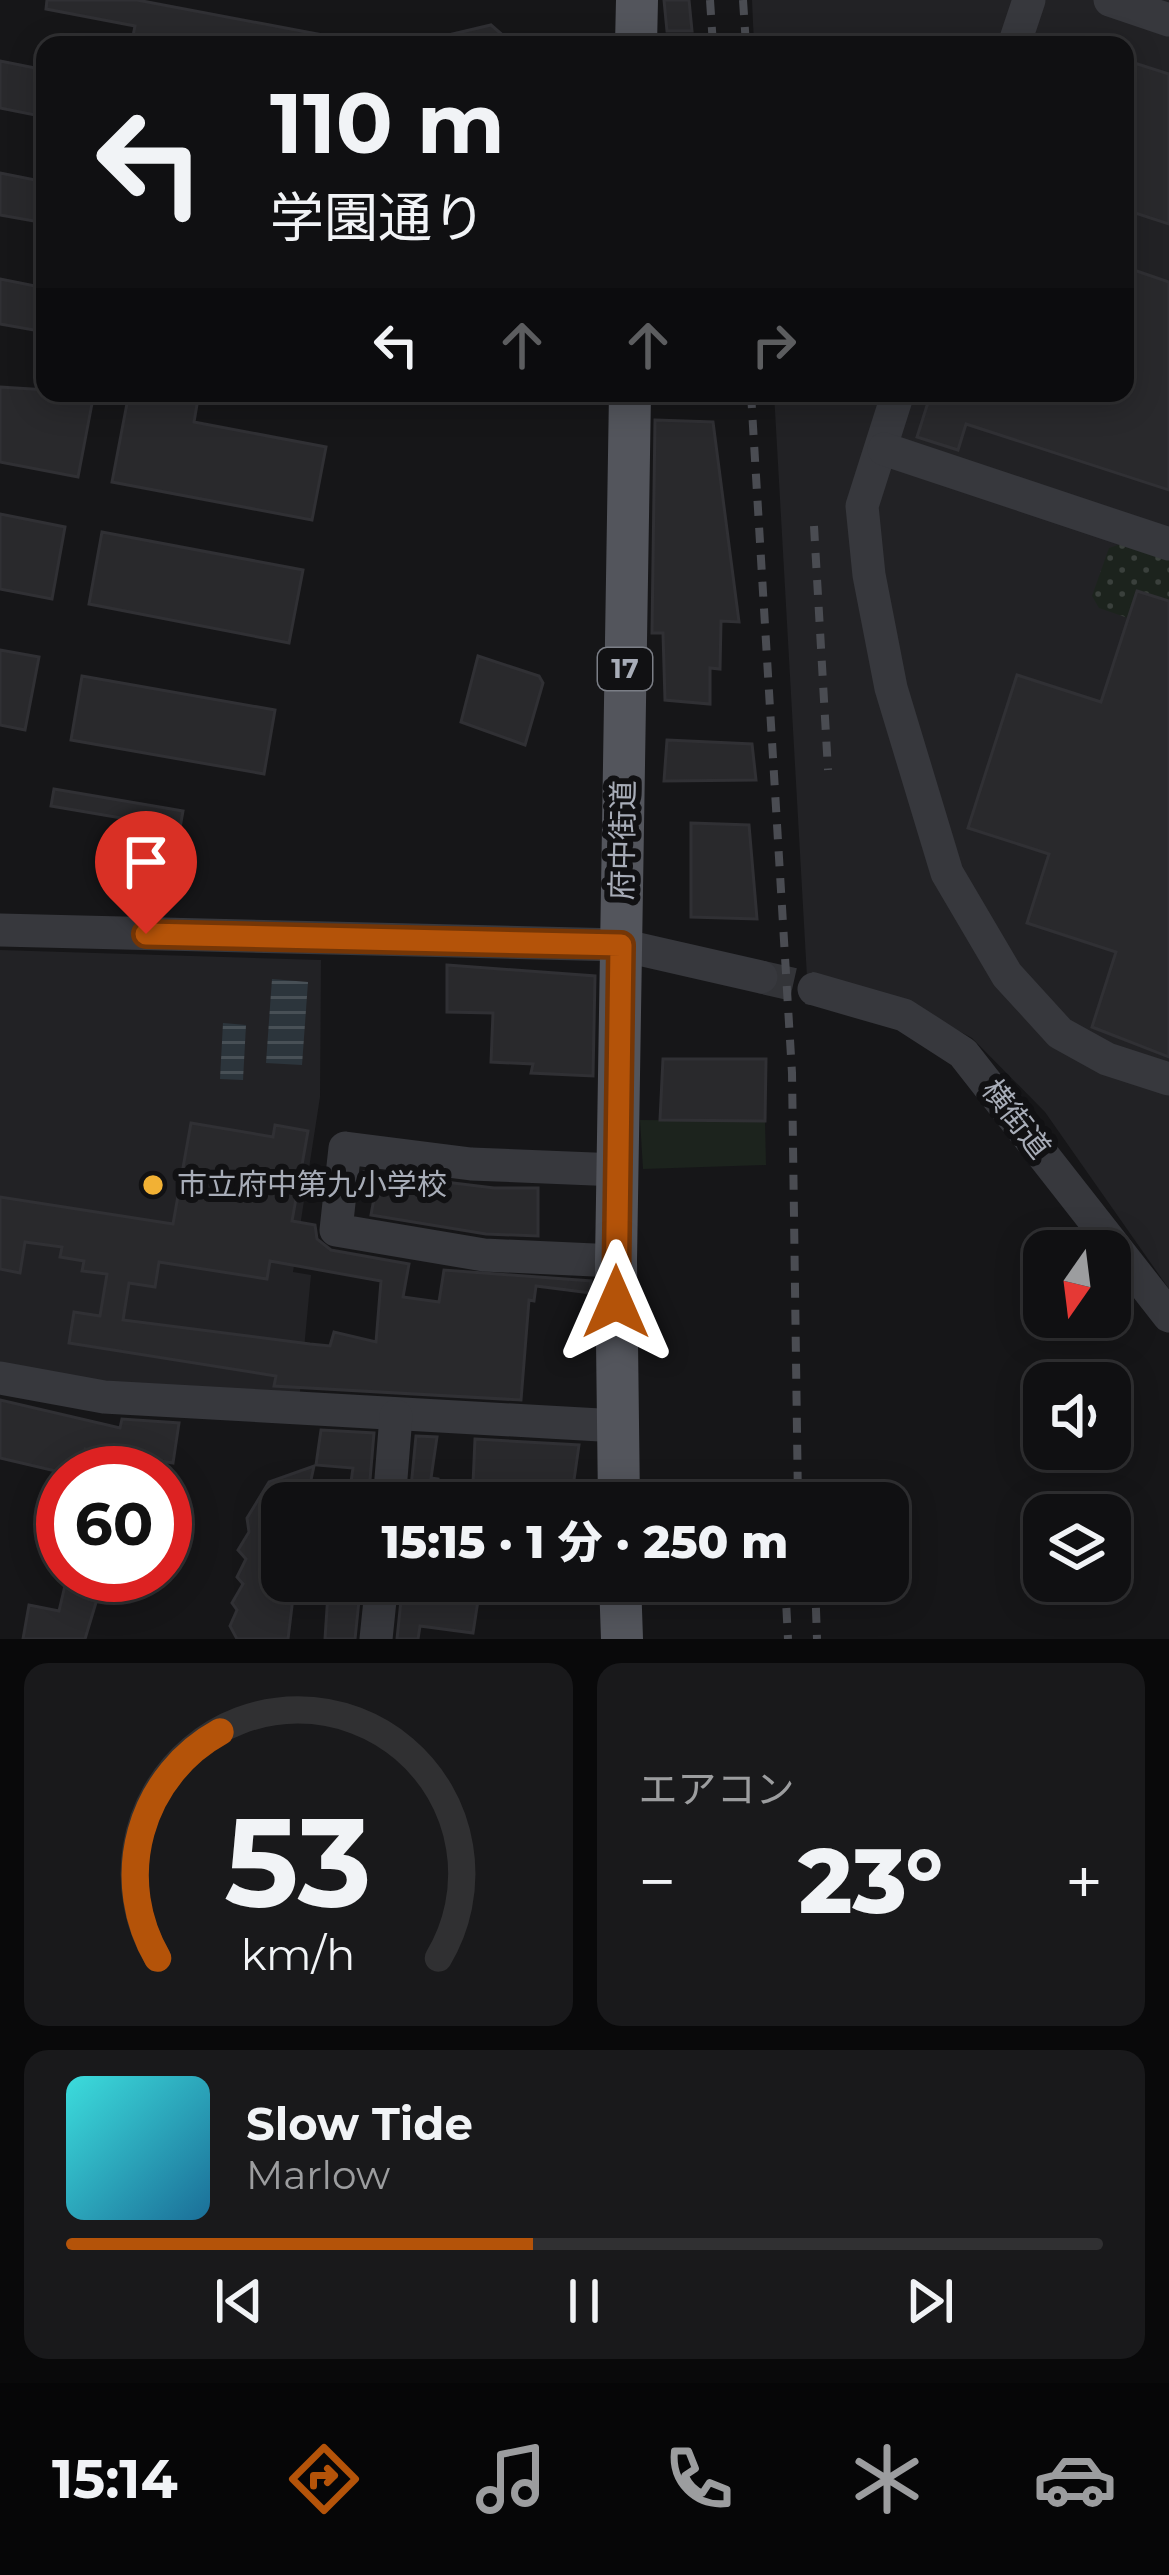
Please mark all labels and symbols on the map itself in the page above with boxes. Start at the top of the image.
road number: 17 [598,648,652,690]
street label: 府中街道 [603,780,642,900]
pin [95,811,197,934]
street label: 横街道 [974,1072,1059,1166]
place label: 市立府中第九小学校 [177,1166,447,1203]
marker: 市立府中第九小学校 [140,1172,166,1198]
north arrow [1023,1230,1131,1338]
position arrow [553,1239,679,1365]
speed limit sign: 60 [36,1446,192,1602]

